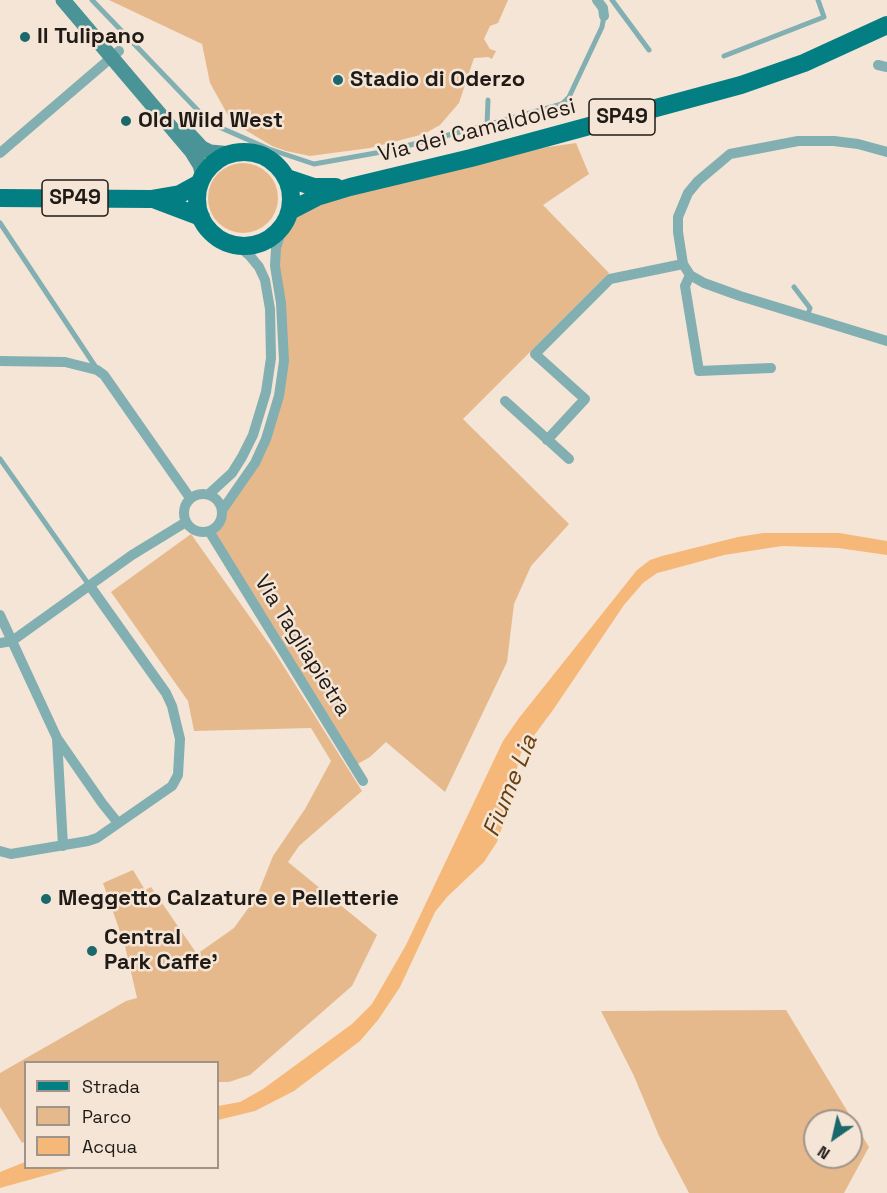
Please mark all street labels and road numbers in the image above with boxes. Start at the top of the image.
street label: Via dei Camaldolesi [376,94,578,168]
road number: SP49 [589,99,655,135]
road number: SP49 [42,180,108,216]
street label: Via Tagliapietra [248,571,356,721]

